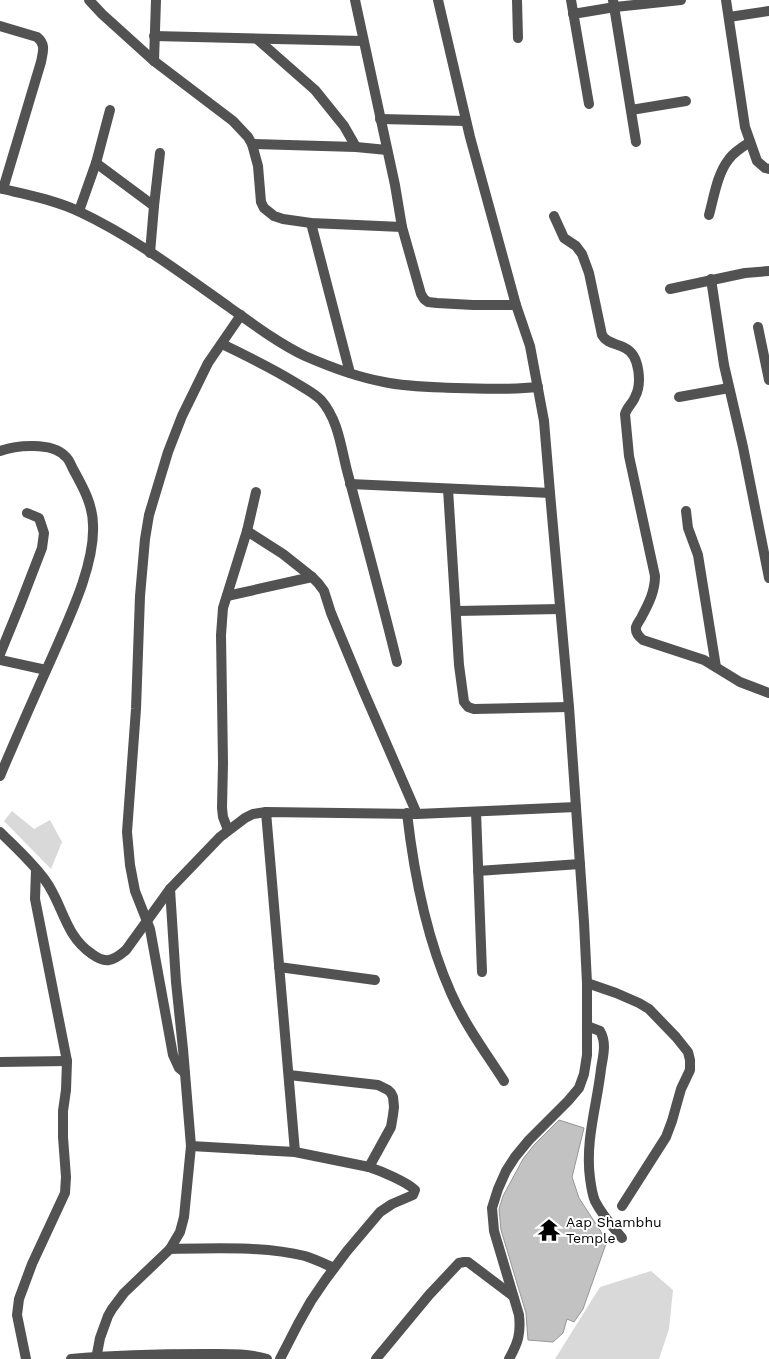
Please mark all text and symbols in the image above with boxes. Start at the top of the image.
place label: Aap Shambhu Temple [566,1214,662,1246]
temple icon: Aap Shambhu Temple [536,1217,562,1243]

